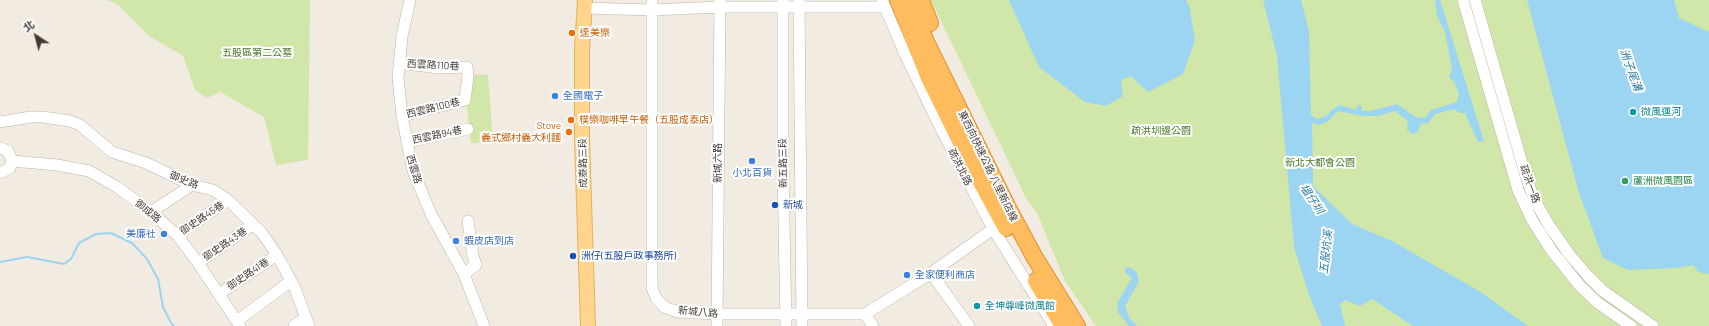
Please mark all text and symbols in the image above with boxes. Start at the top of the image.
north arrow [16,16,56,56]
text: 北 [20,17,37,34]
place label: 達美樂 [580,27,610,39]
marker: 達美樂 [567,28,577,38]
park label: 五股區第二公墓 [222,47,292,59]
water label: 洲子尾溝 [1617,47,1645,93]
street label: 西雲路110巷 [406,58,460,72]
place label: 全國電子 [563,90,603,102]
marker: 全國電子 [550,91,560,101]
street label: 西雲路100巷 [405,96,461,120]
place label: 微風運河 [1641,106,1681,118]
marker: 微風運河 [1628,107,1638,117]
street label: 東西向快速公路 八里新店線 [956,109,1020,223]
place label: 樸樂咖啡早午餐（五股成泰店） [579,114,719,126]
marker: 樸樂咖啡早午餐（五股成泰店） [566,115,576,125]
place label: Stove 義式鄉村義大利麵 [481,120,561,144]
street label: 西雲路94巷 [411,124,463,146]
park label: 疏洪圳邊公園 [1131,125,1191,137]
marker: Stove 義式鄉村義大利麵 [564,127,574,137]
street label: 成泰路三段 [577,138,589,188]
street label: 新五路三段 [777,138,789,188]
street label: 新城六路 [712,143,724,183]
street label: 疏洪北路 [946,146,974,188]
street label: 西雲路 [404,153,424,185]
marker: 小北百貨 [747,156,757,166]
park label: 新北大都會公園 [1285,157,1355,169]
street label: 疏洪一路 [1518,163,1542,205]
place label: 小北百貨 [732,167,772,179]
street label: 御史路 [168,169,200,191]
place label: 蘆洲微風園區 [1633,175,1693,187]
marker: 蘆洲微風園區 [1620,176,1630,186]
water label: 塭仔圳 [1297,182,1327,216]
street label: 御成路 [133,197,163,225]
street label: 御史路45巷 [178,199,226,237]
place label: 新城 [783,199,803,211]
marker: 新城 [770,200,780,210]
street label: 御史路43巷 [201,225,249,263]
place label: 美廉社 [126,228,156,240]
marker: 美廉社 [159,229,169,239]
water label: 五股坑溪 [1317,229,1335,275]
place label: 蝦皮店到店 [464,235,514,247]
marker: 蝦皮店到店 [451,236,461,246]
place label: 洲仔(五股戶政事務所) [581,250,676,262]
marker: 洲仔(五股戶政事務所) [568,251,578,261]
street label: 御史路41巷 [225,256,271,292]
place label: 全家便利商店 [915,269,975,281]
marker: 全家便利商店 [902,270,912,280]
place label: 全坤尊峰微風館 [985,300,1055,312]
marker: 全坤尊峰微風館 [972,301,982,311]
street label: 新城八路 [678,304,718,320]

